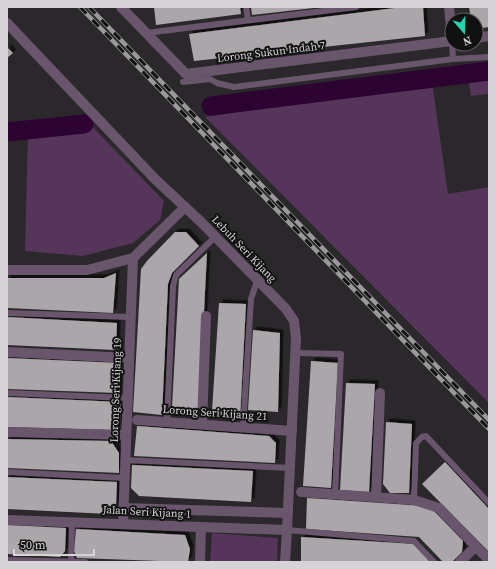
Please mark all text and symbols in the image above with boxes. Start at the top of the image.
north arrow [444,12,484,52]
text: N [461,33,474,49]
street label: Lorong Sukun Indah 7 [216,38,326,66]
street label: Lebuh Seri Kijang [208,212,280,286]
street label: Lorong Seri Kijang 19 [107,337,125,443]
street label: Lorong Seri Kijang 21 [162,402,268,424]
street label: Jalan Seri Kijang 1 [101,502,192,522]
scale bar [14,531,94,557]
text: 50 m [20,537,46,553]

